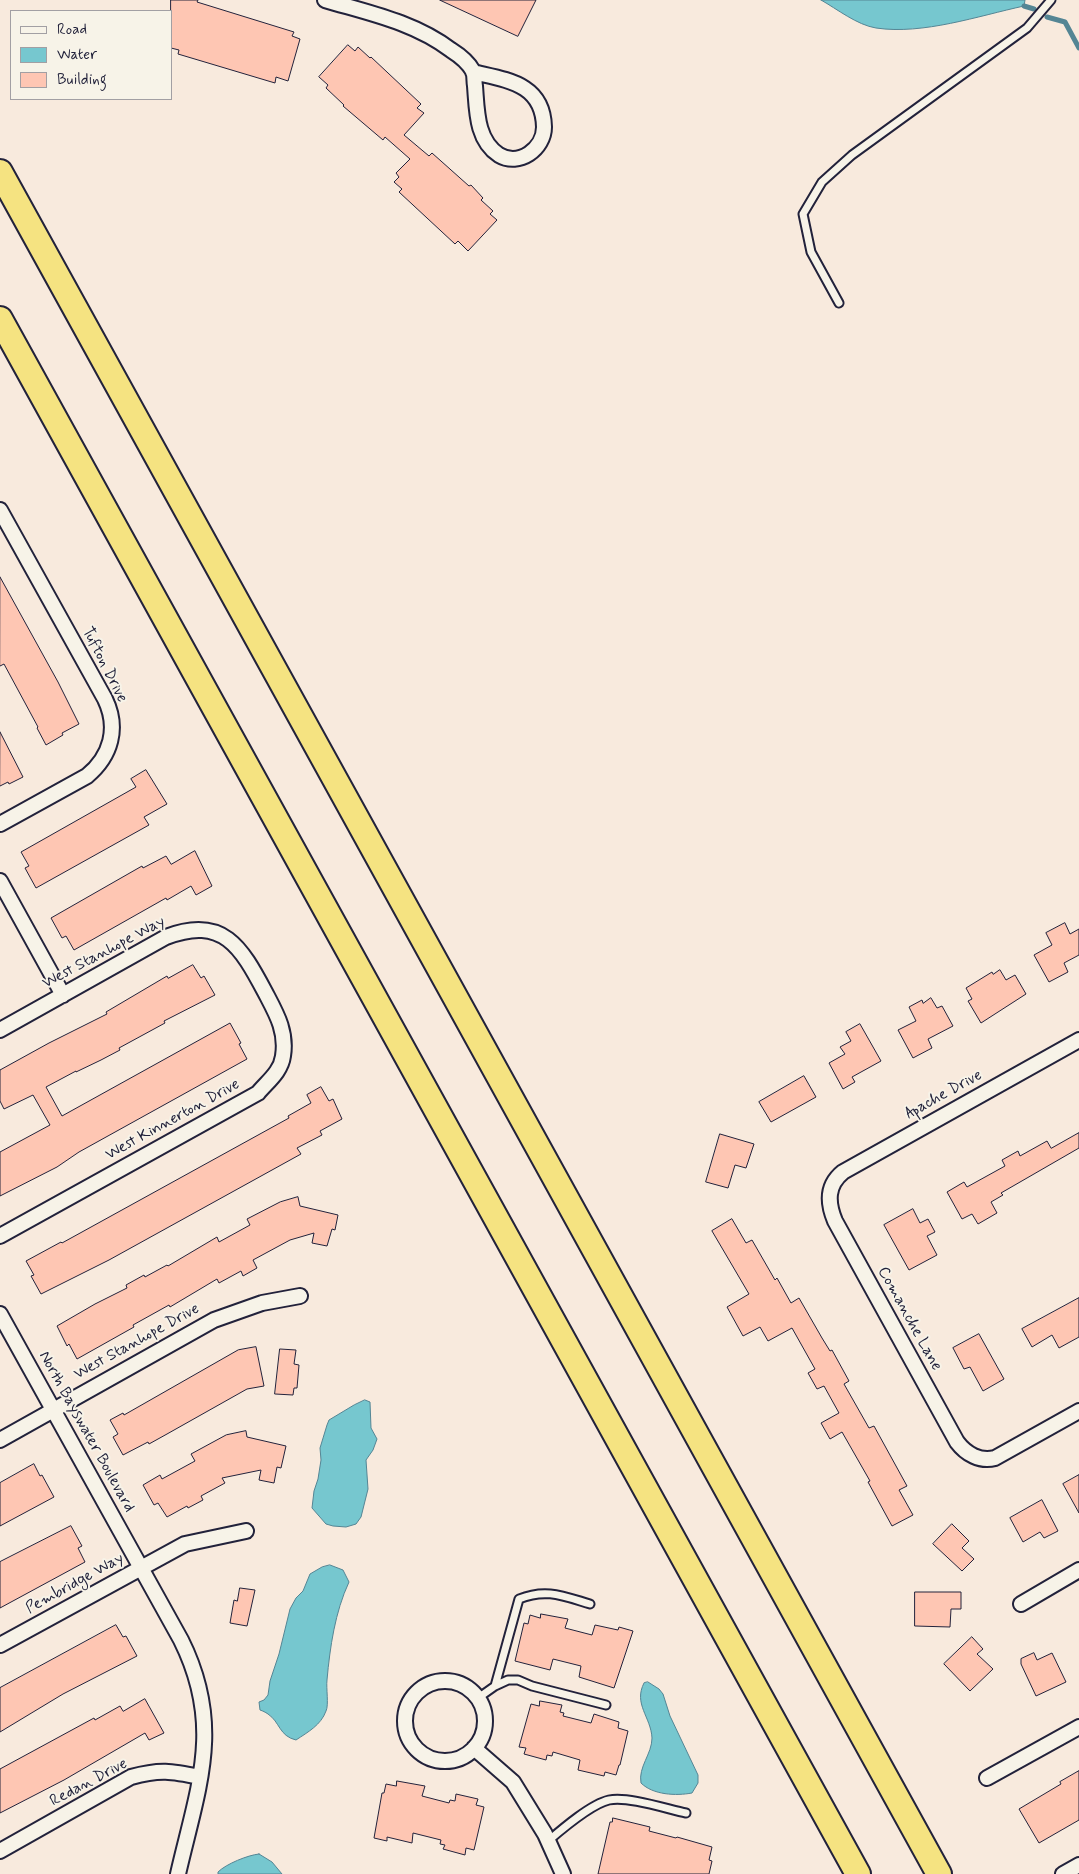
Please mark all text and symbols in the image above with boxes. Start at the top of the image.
legend [10,10,172,100]
text: Road [57,20,87,40]
text: Water [57,45,97,65]
text: Building [57,70,107,90]
street label: Tufton Drive [77,624,131,706]
street label: West Stanhope Way [39,913,169,993]
street label: Apache Drive [902,1066,986,1124]
street label: West Kinnerton Drive [103,1075,243,1165]
street label: Comanche Lane [873,1264,945,1374]
street label: West Stanhope Drive [71,1300,203,1384]
street label: North Bayswater Boulevard [34,1348,138,1516]
street label: Pembridge Way [23,1549,127,1619]
street label: Redan Drive [47,1755,131,1811]

